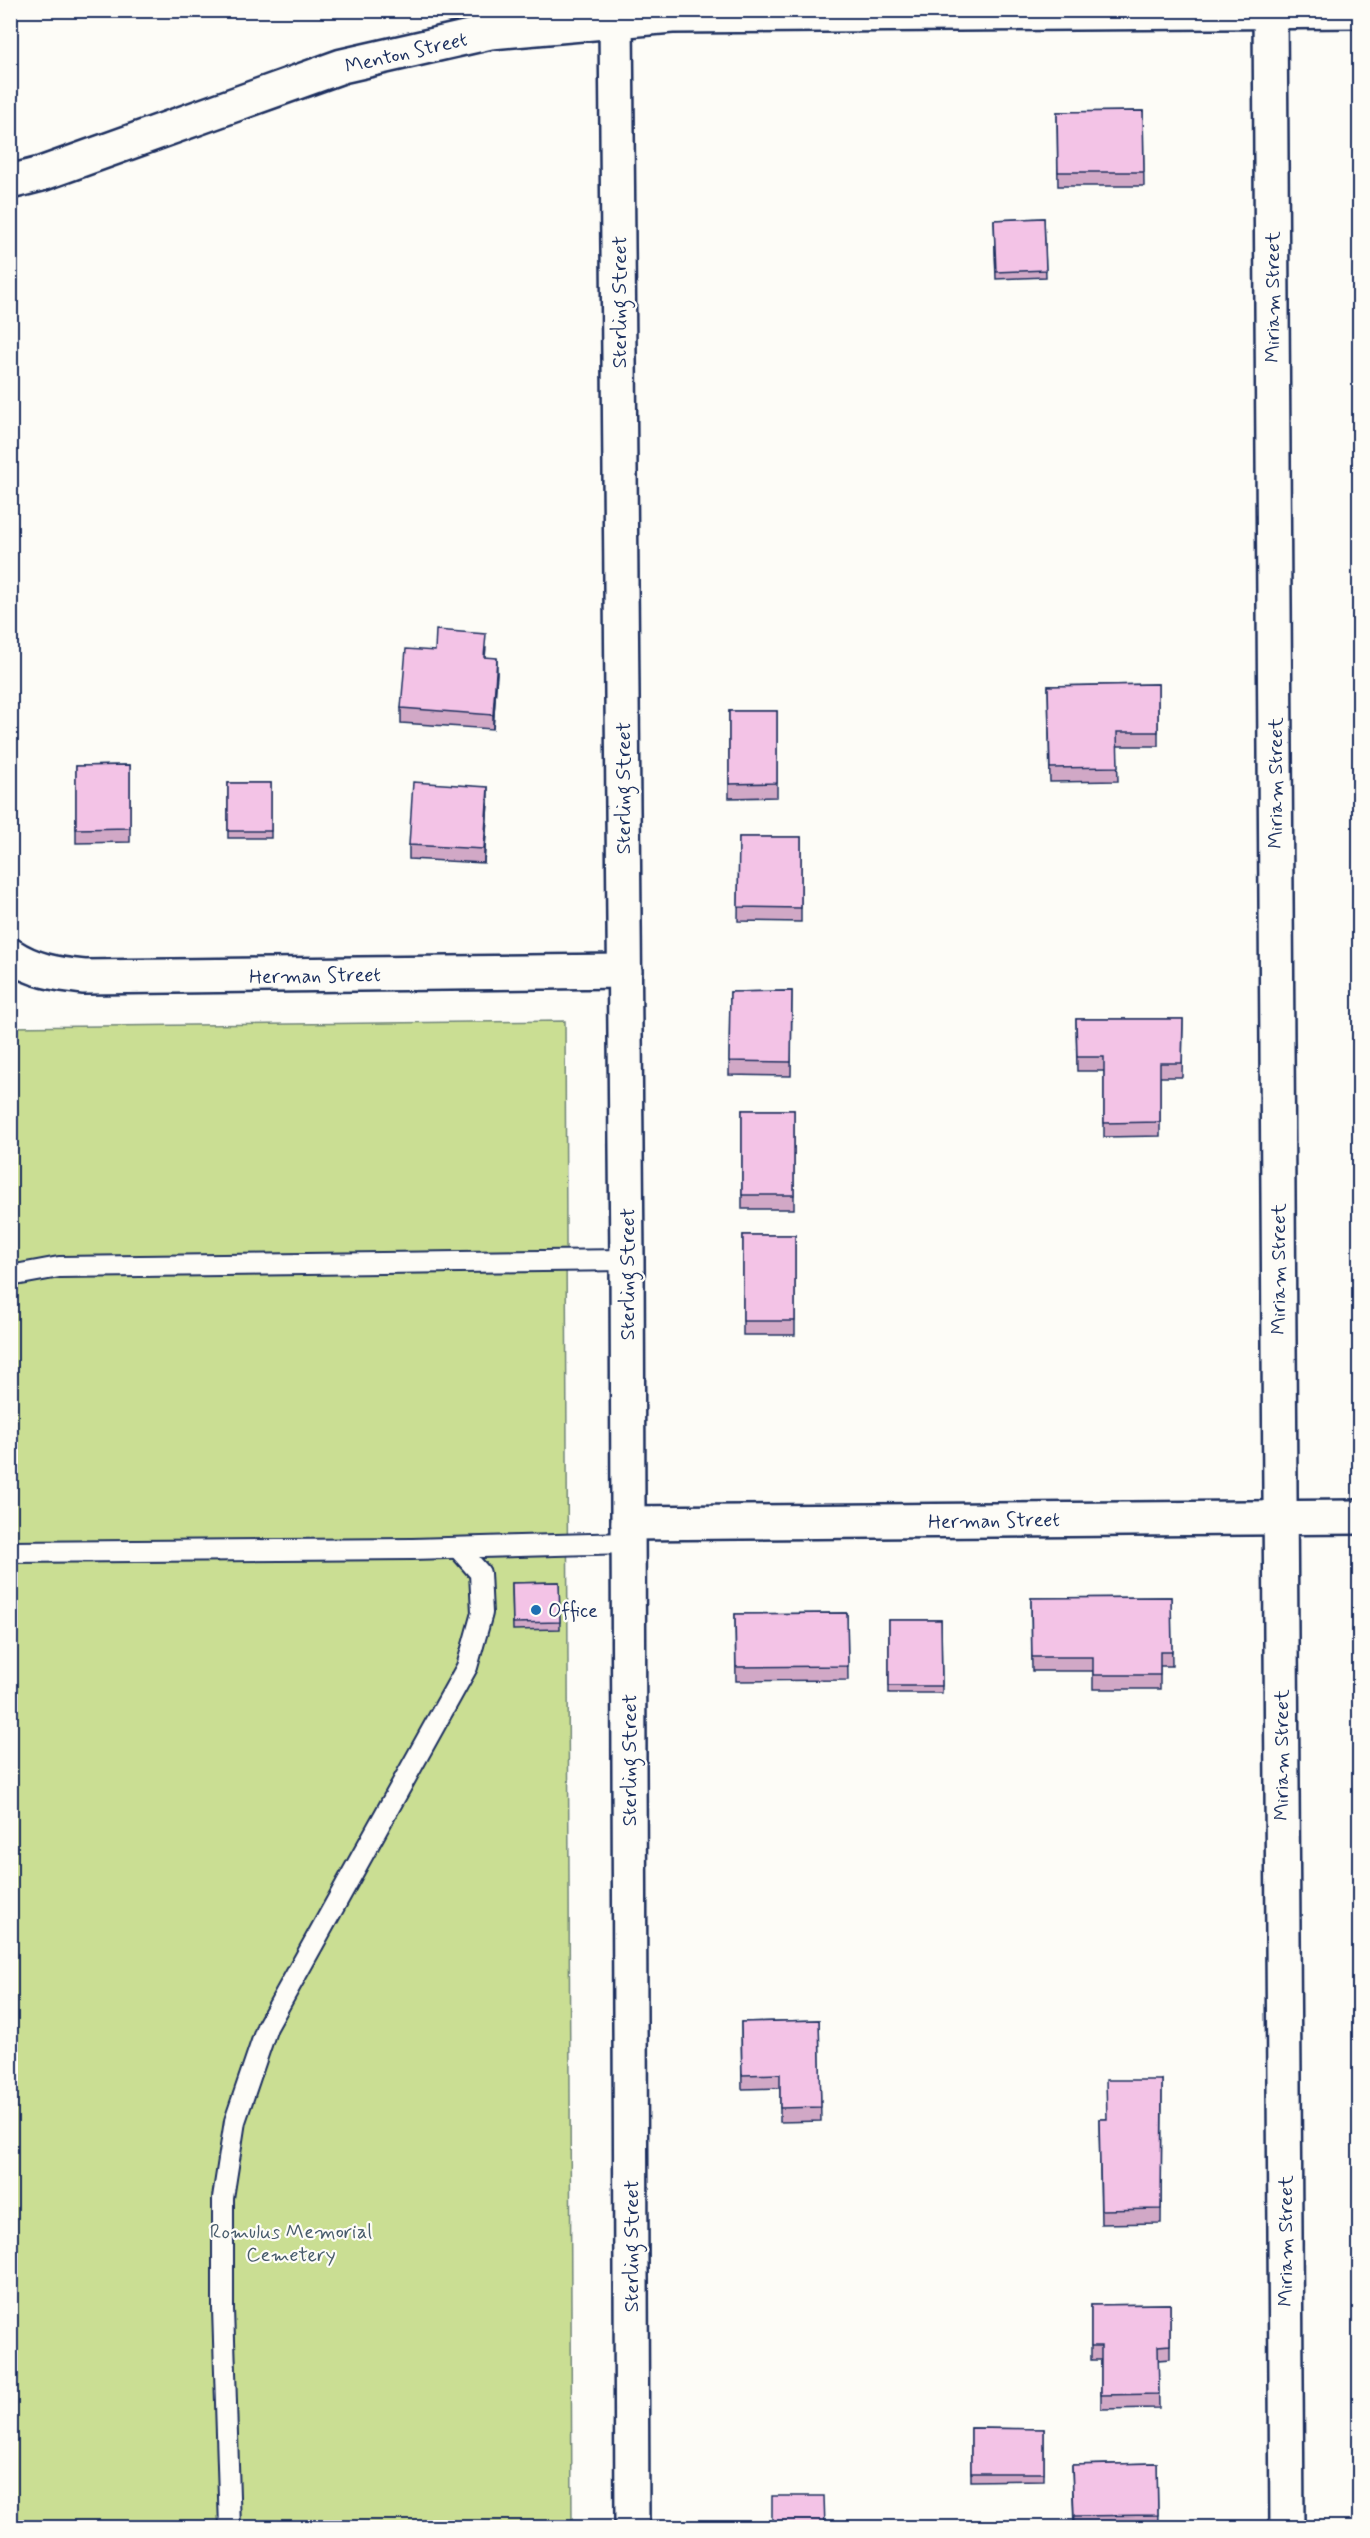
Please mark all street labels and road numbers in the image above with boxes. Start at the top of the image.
street label: Menton Street [343,26,470,81]
street label: Miriam Street [1260,231,1287,363]
street label: Sterling Street [607,236,636,368]
street label: Miriam Street [1263,717,1290,849]
street label: Sterling Street [611,722,640,854]
street label: Herman Street [249,962,381,991]
street label: Miriam Street [1266,1203,1293,1335]
street label: Sterling Street [615,1208,644,1340]
street label: Herman Street [928,1507,1060,1536]
street label: Miriam Street [1269,1689,1296,1821]
street label: Sterling Street [617,1694,646,1826]
street label: Miriam Street [1273,2175,1300,2307]
street label: Sterling Street [619,2180,648,2312]

